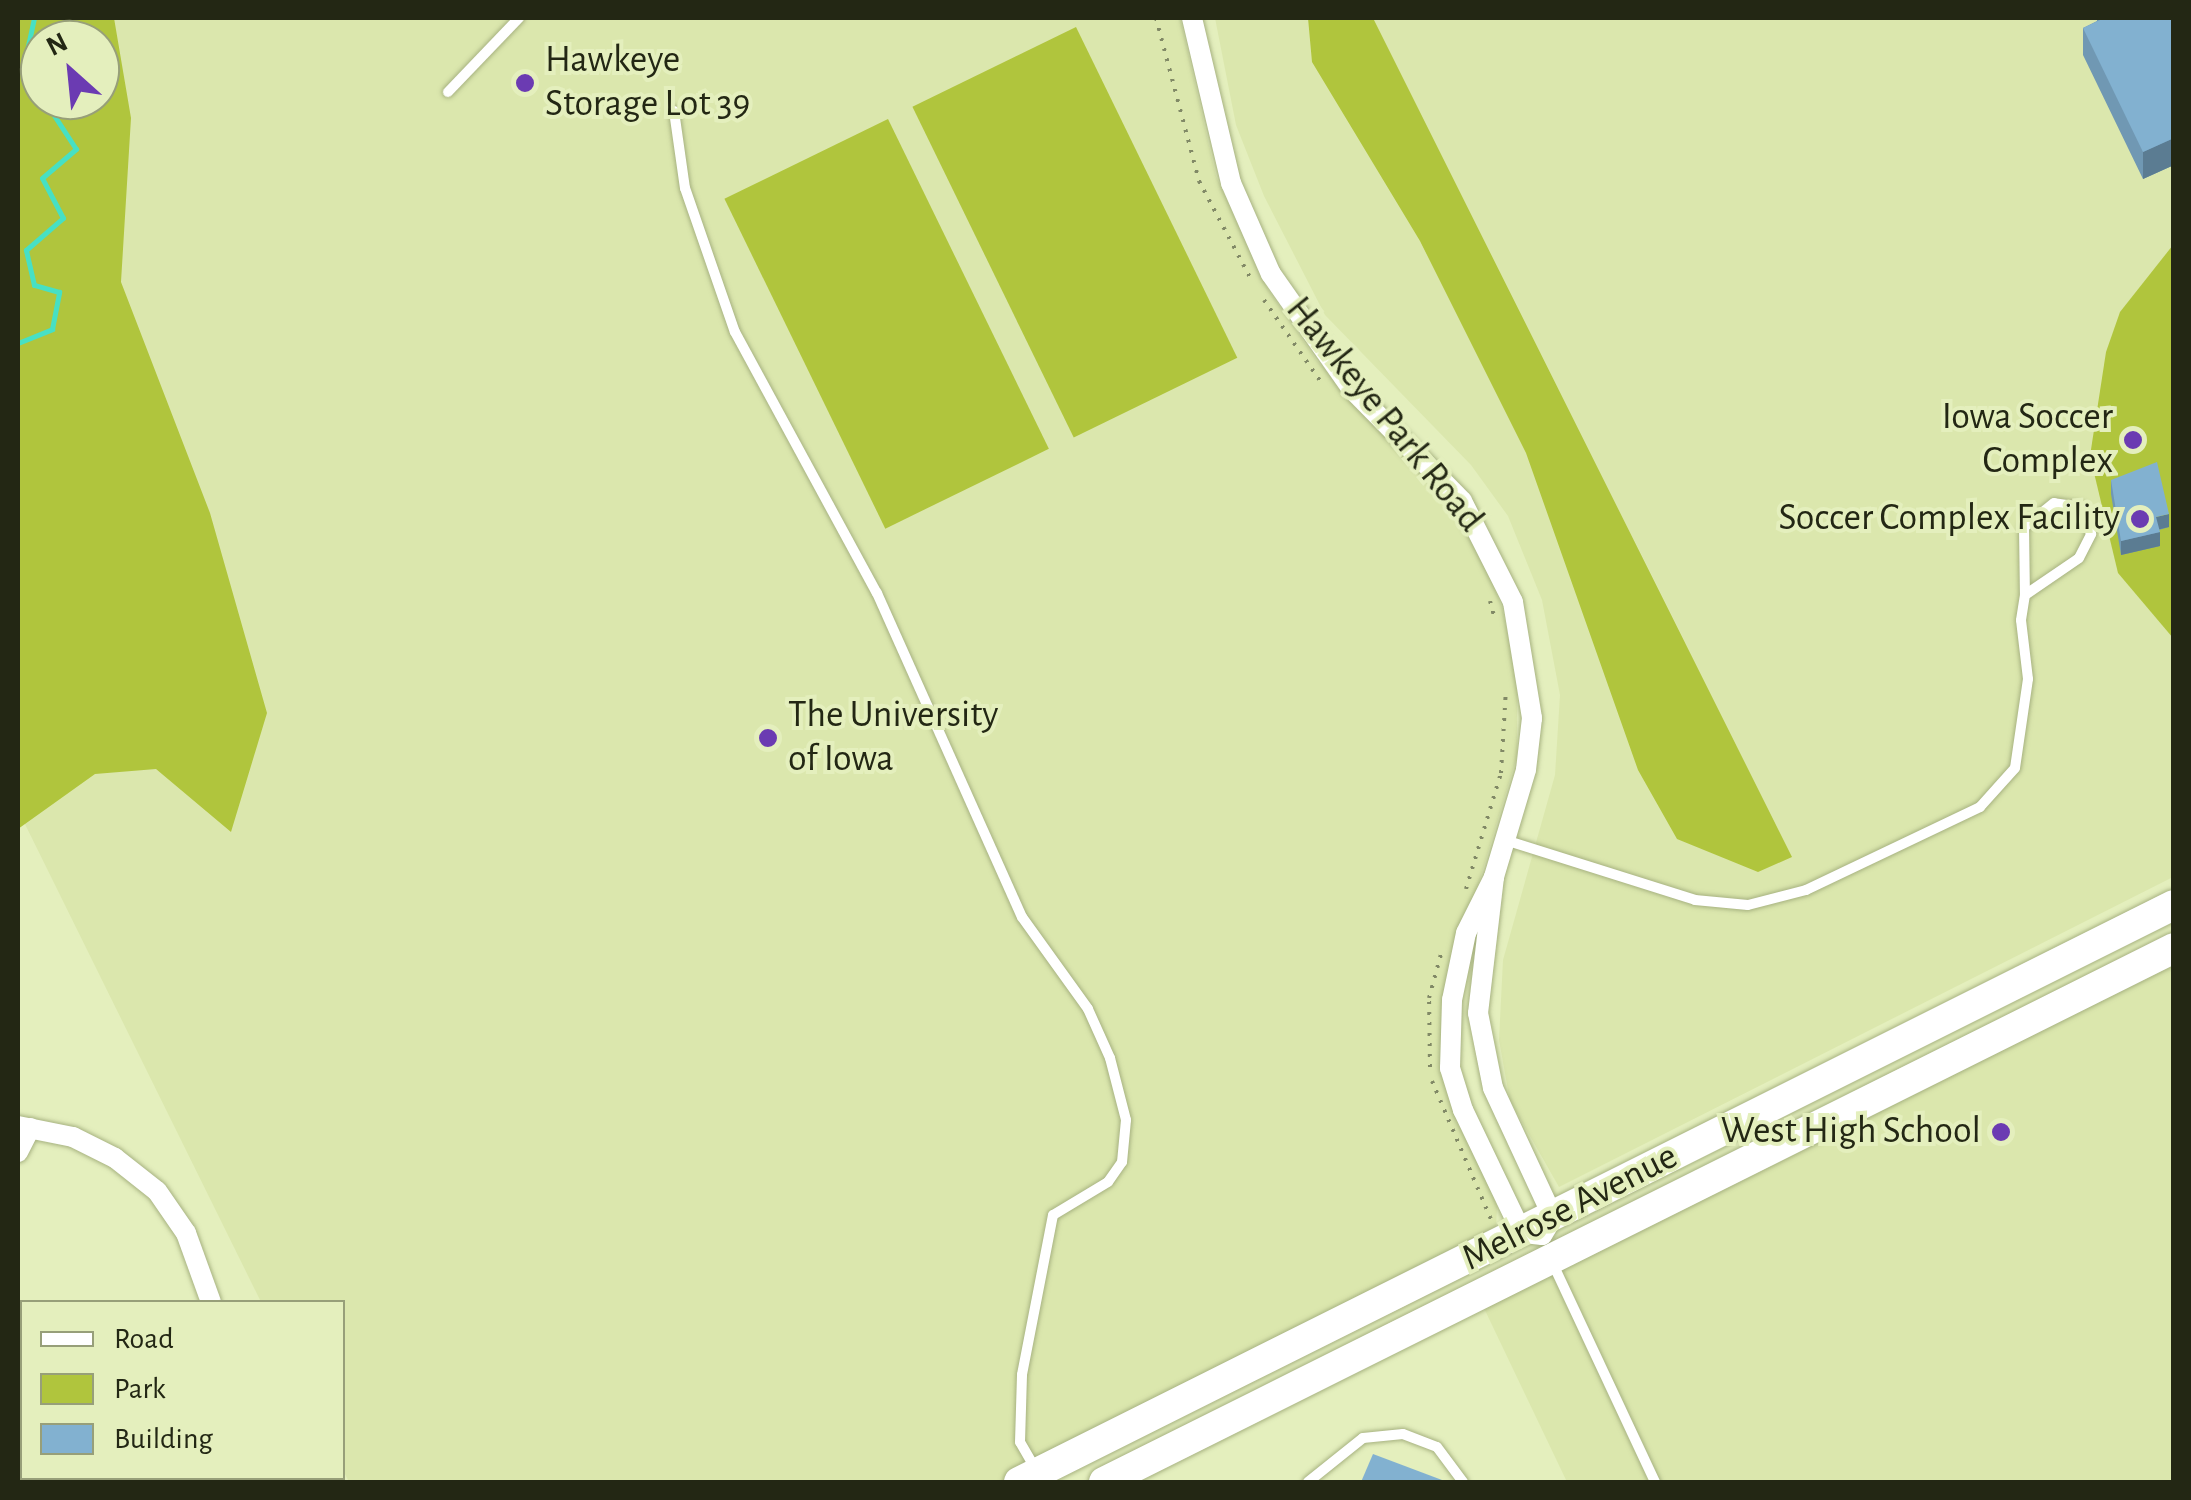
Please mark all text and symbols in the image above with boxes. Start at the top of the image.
north arrow [20,20,120,120]
text: N [42,28,72,62]
place label: Hawkeye Storage Lot 39 [545,38,750,127]
marker: Hawkeye Storage Lot 39 [514,72,536,94]
street label: Hawkeye Park Road [1275,288,1493,542]
place label: Iowa Soccer Complex [1942,395,2113,484]
marker: Iowa Soccer Complex [2122,429,2144,451]
place label: Soccer Complex Facility [1778,496,2120,542]
marker: Soccer Complex Facility [2129,508,2151,530]
place label: The University of Iowa [788,693,999,782]
marker: The University of Iowa [757,727,779,749]
place label: West High School [1721,1109,1981,1155]
marker: West High School [1990,1121,2012,1143]
street label: Melrose Avenue [1455,1134,1685,1282]
legend [20,1300,345,1480]
text: Road [114,1324,174,1354]
text: Park [114,1374,166,1404]
text: Building [114,1424,213,1454]

